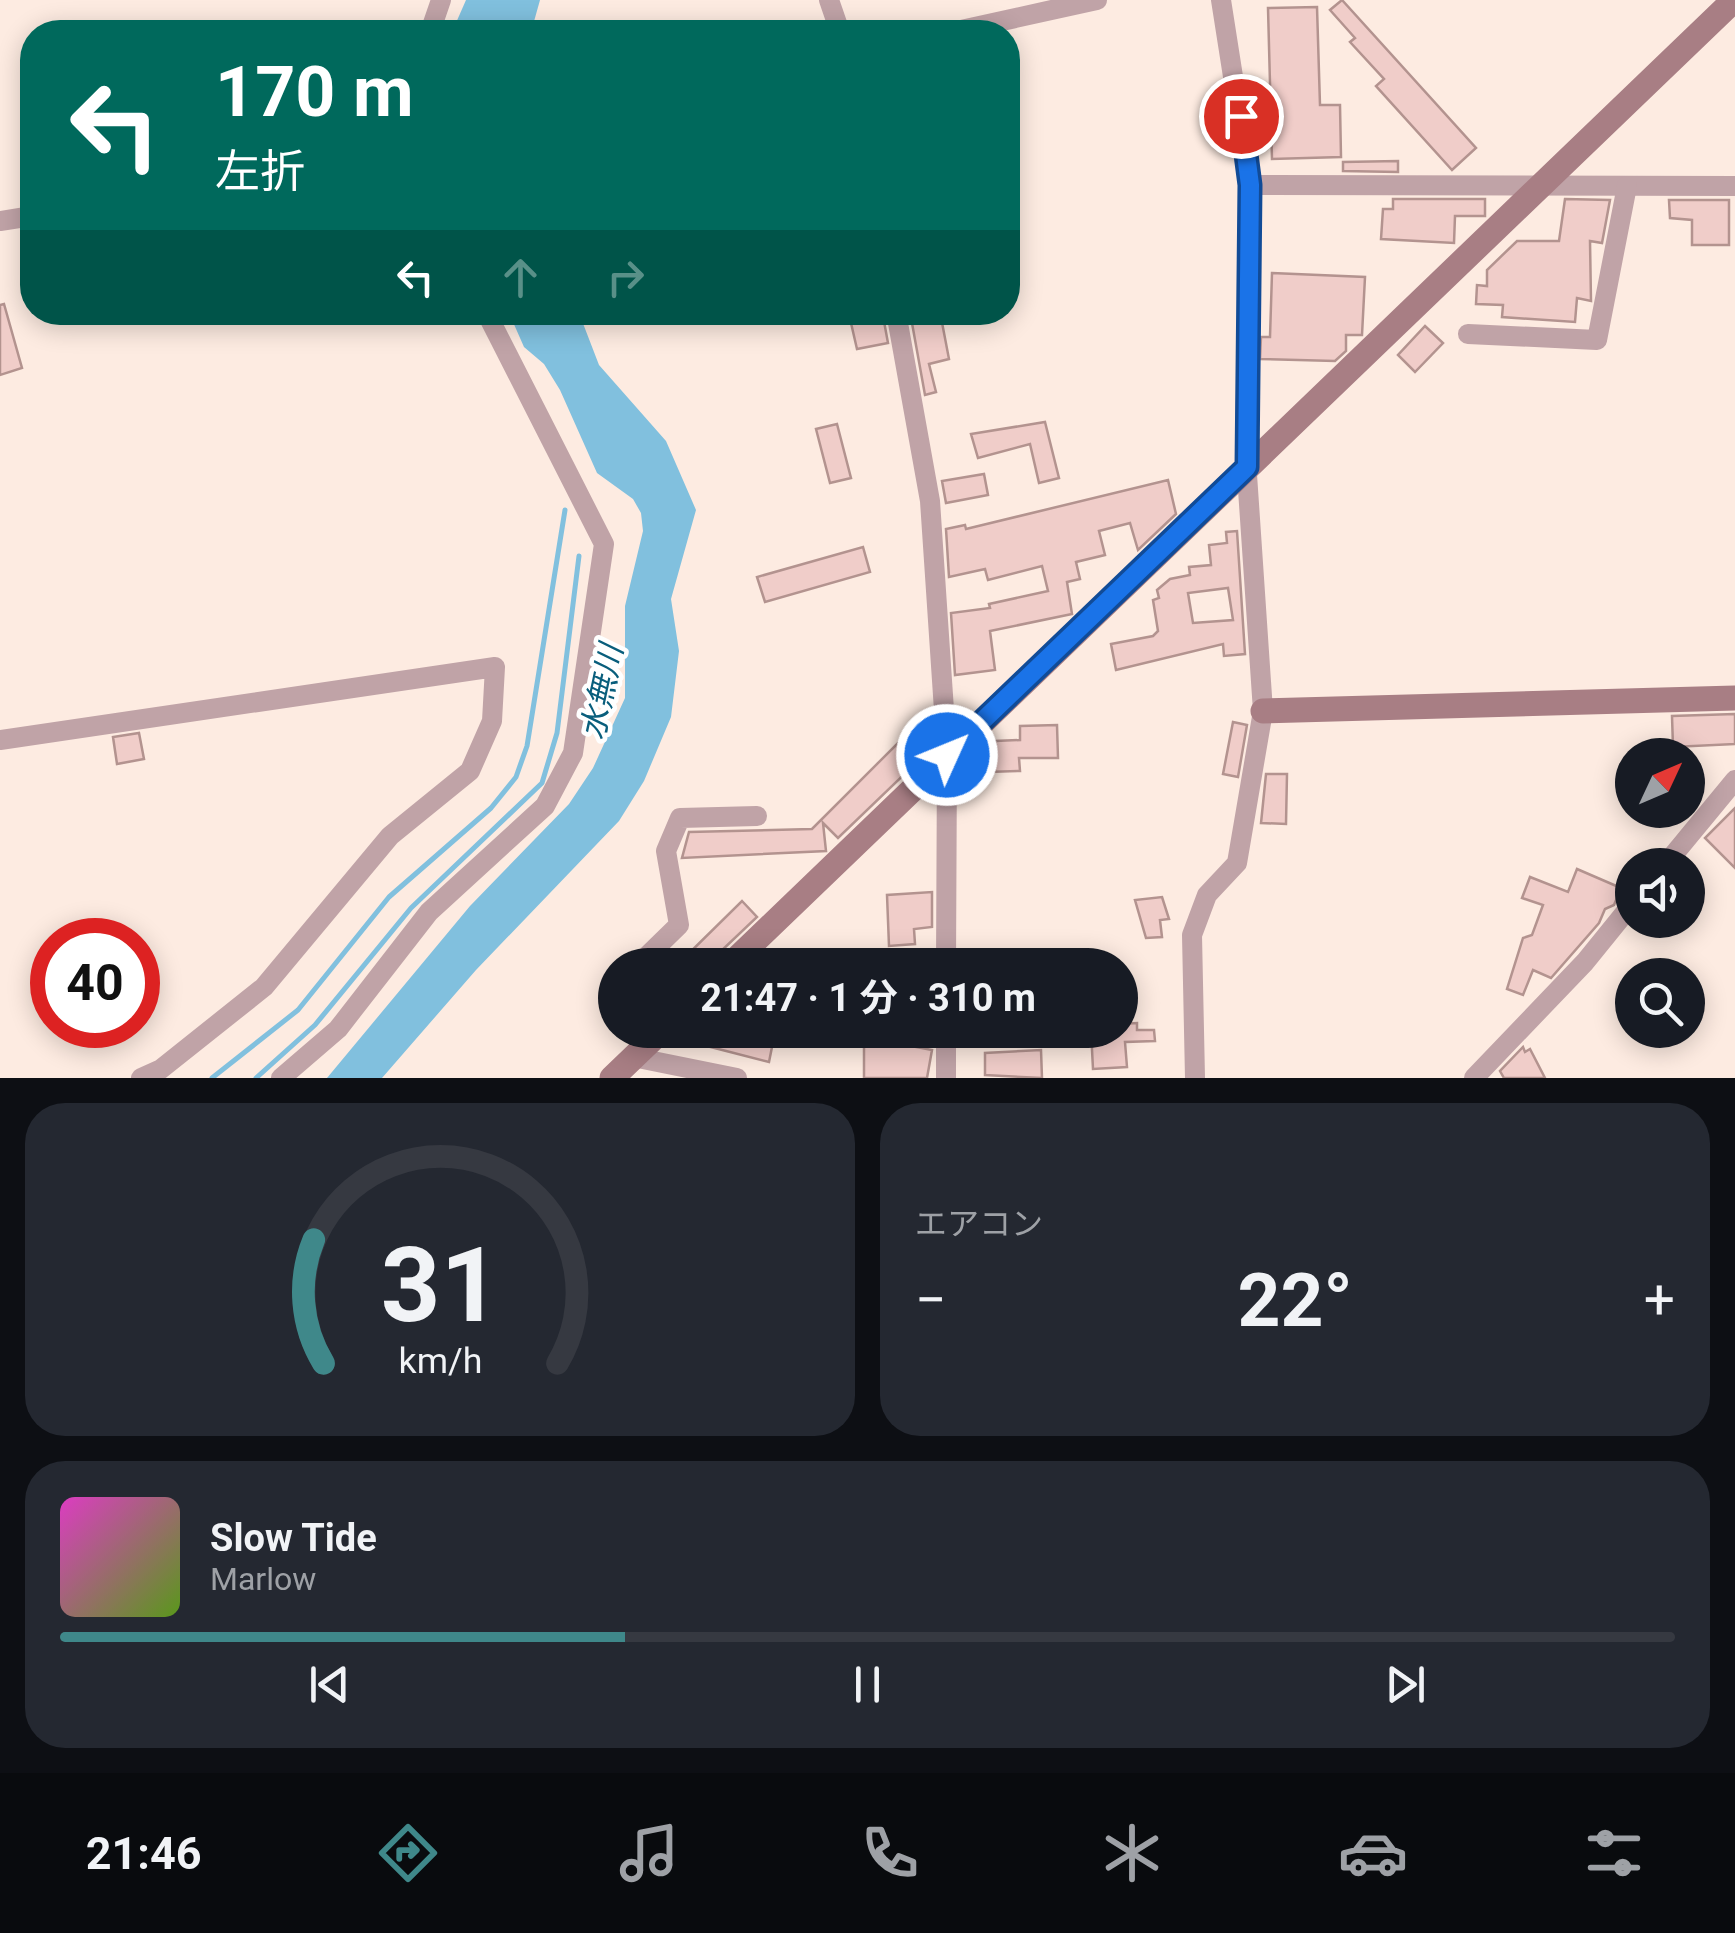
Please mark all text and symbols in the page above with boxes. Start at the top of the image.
text: 170 m [215,51,414,133]
icon: left [50,60,180,190]
pin [1199,74,1284,159]
icon: arrive [1214,89,1269,144]
text: 左折 [215,145,305,198]
icon: left [388,250,443,305]
icon: ahead [493,250,548,305]
icon: right [598,250,653,305]
water label: 水無川 [573,638,631,743]
position arrow [895,703,999,807]
north arrow [1615,738,1705,828]
map controls [1615,738,1705,1048]
button: sound [1615,848,1705,938]
speed limit sign: 40 [30,918,160,1048]
button: search [1615,958,1705,1048]
text: 21:47 · 1 分 · 310 m [700,976,1036,1020]
text: エアコン [915,1205,1043,1243]
text: 31 [380,1225,500,1346]
text: 22° [1237,1256,1353,1344]
text: − [915,1268,946,1332]
text: + [1644,1268,1675,1332]
text: km/h [398,1340,482,1382]
text: Slow Tide [210,1516,377,1560]
text: Marlow [210,1560,316,1598]
icon: previous [302,1657,357,1712]
icon: pause [840,1657,895,1712]
icon: next [1378,1657,1433,1712]
icon: directions [373,1818,443,1888]
icon: music [614,1818,684,1888]
icon: phone [855,1818,925,1888]
icon: climate [1097,1818,1167,1888]
icon: car [1338,1818,1408,1888]
icon: filters [1579,1818,1649,1888]
text: 21:46 [86,1827,202,1880]

